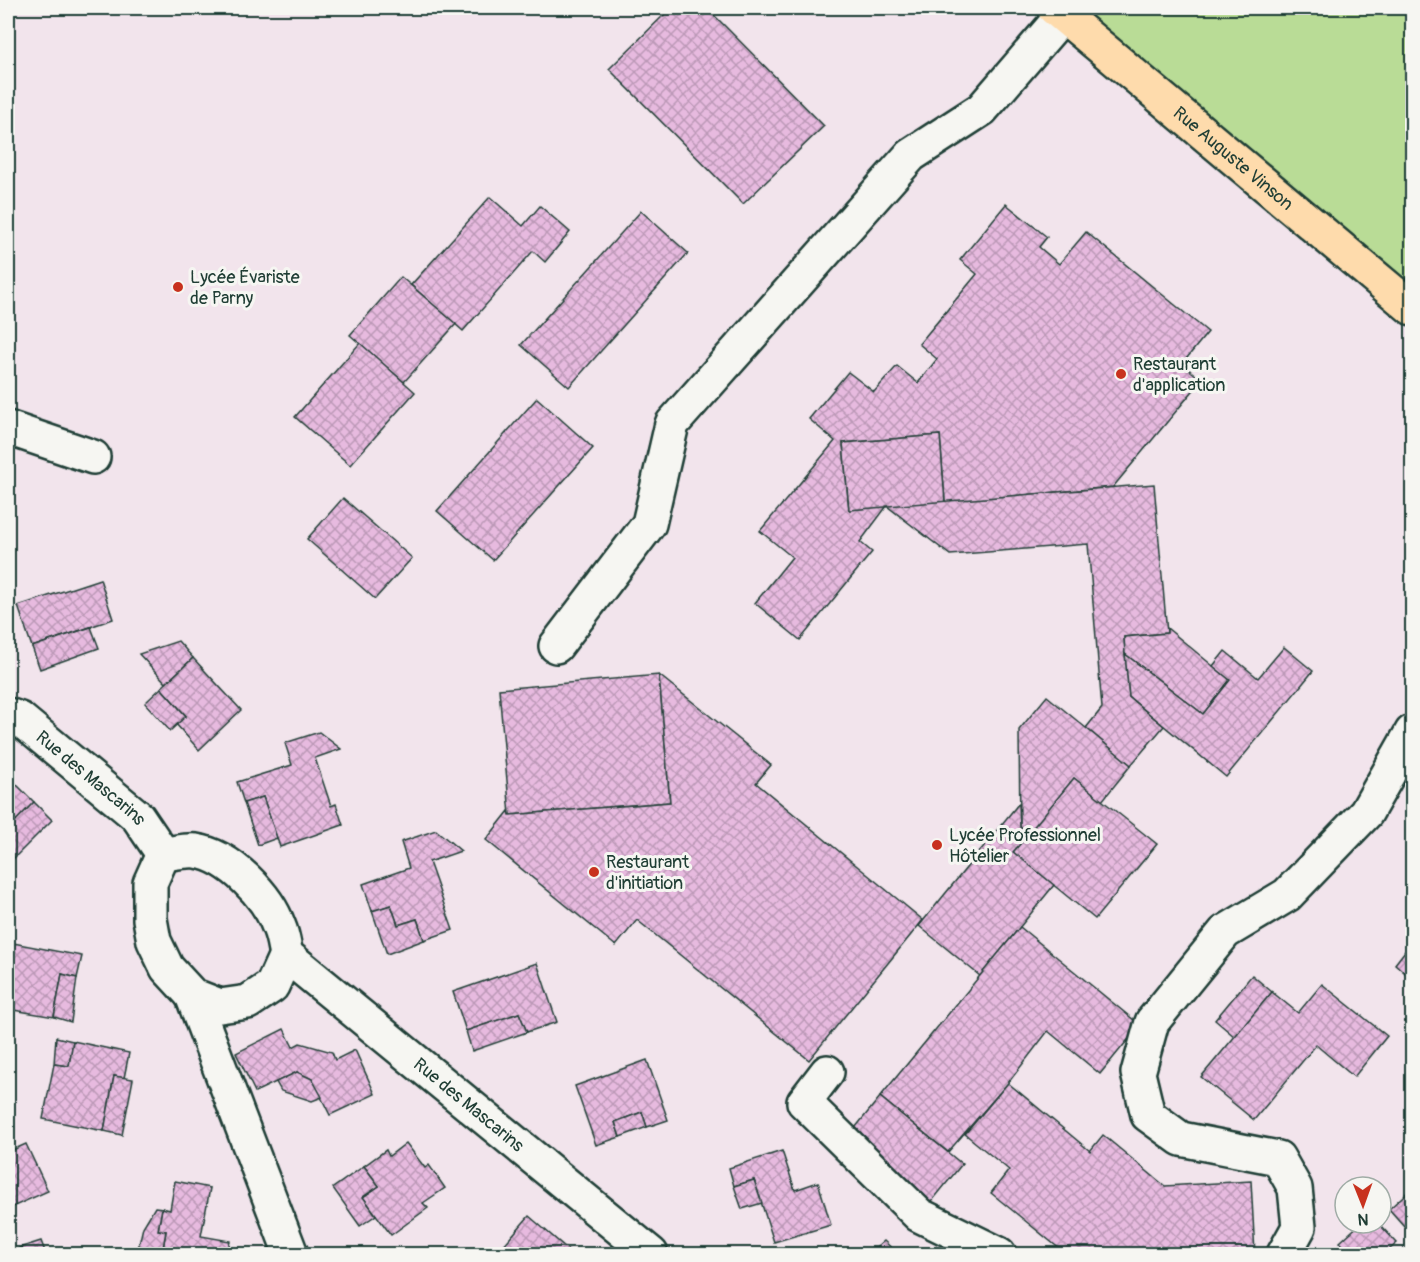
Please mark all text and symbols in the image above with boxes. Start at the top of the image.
street label: Rue Auguste Vinson [1168,102,1298,216]
place label: Lycée Évariste de Parny [190,266,300,310]
marker: Lycée Évariste de Parny [171,280,185,294]
place label: Restaurant d'application [1133,353,1225,397]
marker: Restaurant d'application [1114,367,1128,381]
street label: Rue des Mascarins [31,726,151,830]
place label: Lycée Professionnel Hôtelier [949,824,1101,868]
marker: Lycée Professionnel Hôtelier [930,838,944,852]
place label: Restaurant d'initiation [606,851,690,895]
marker: Restaurant d'initiation [587,865,601,879]
street label: Rue des Mascarins [409,1053,529,1157]
north arrow [1333,1175,1393,1235]
text: N [1357,1209,1369,1229]

